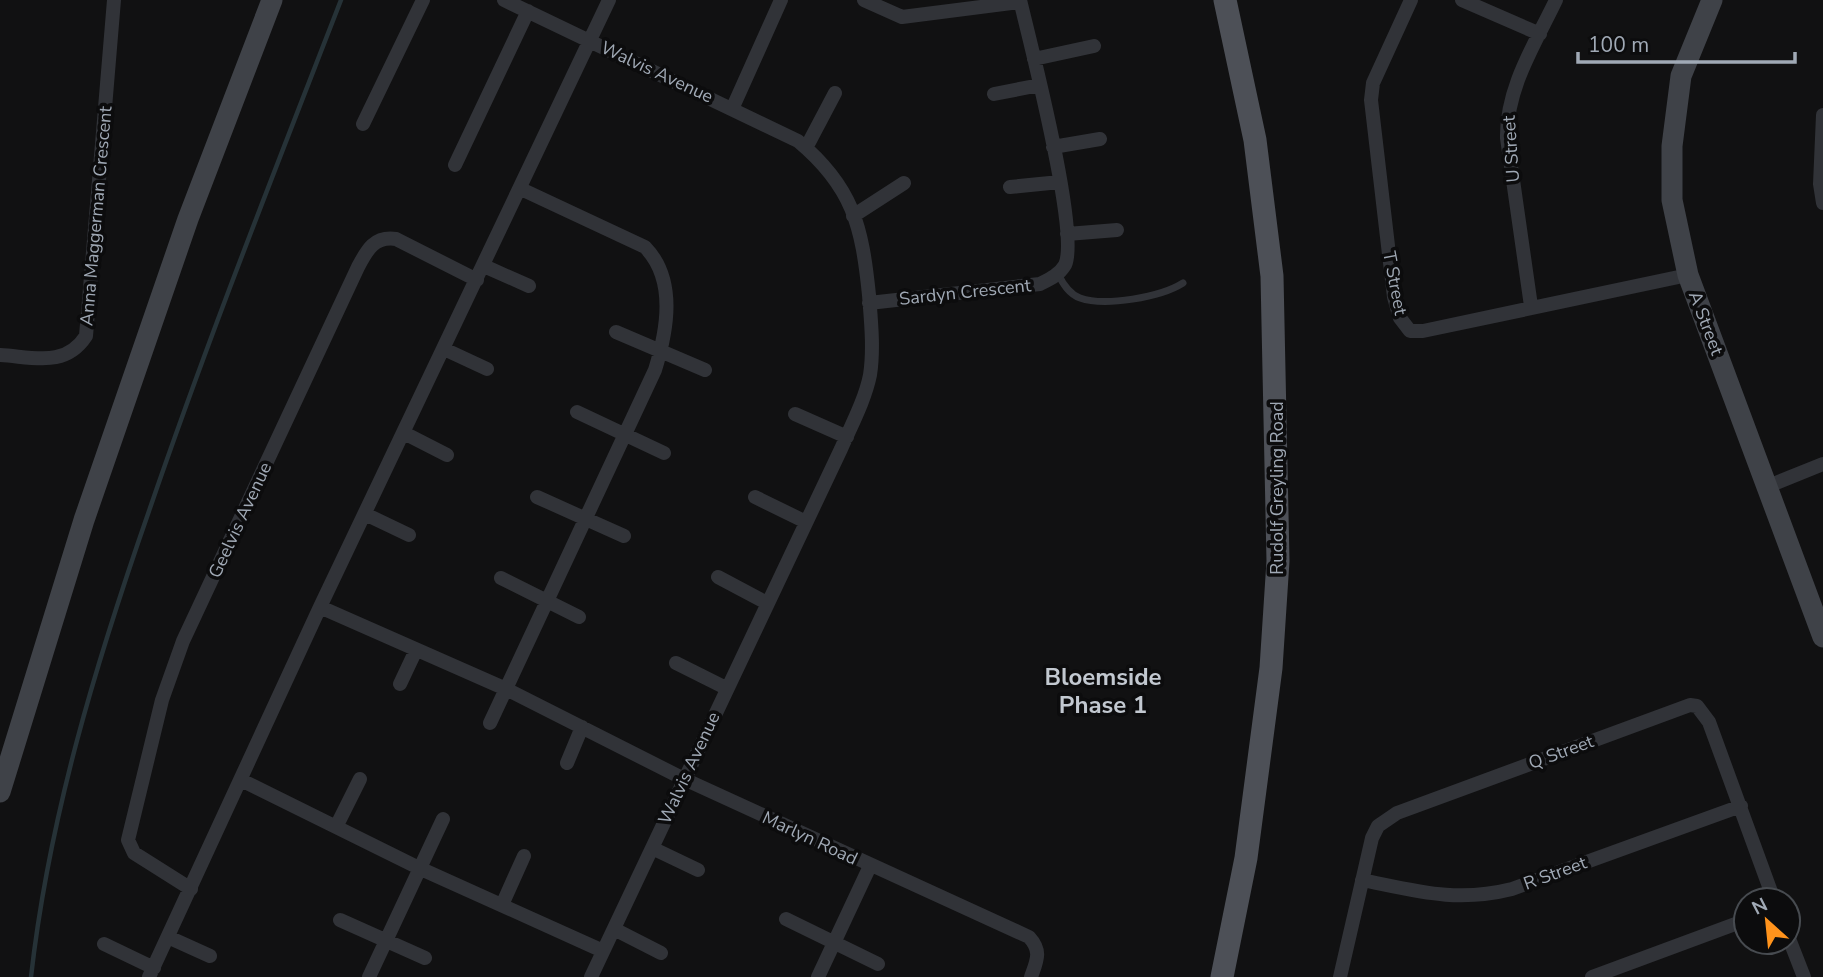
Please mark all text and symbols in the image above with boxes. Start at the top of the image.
scale bar [1578,21,1795,65]
text: 100 m [1588,31,1649,59]
street label: Walvis Avenue [597,35,717,109]
street label: Anna Maggerman Crescent [74,104,118,327]
street label: U Street [1497,114,1525,183]
street label: T Street [1377,249,1413,318]
street label: Sardyn Crescent [898,273,1033,311]
street label: A Street [1683,287,1729,359]
street label: Rudolf Greyling Road [1265,401,1289,575]
street label: Geelvis Avenue [203,458,277,582]
district label: Bloemside Phase 1 [1044,661,1162,721]
street label: Walvis Avenue [652,708,726,828]
street label: Q Street [1525,729,1597,775]
street label: Marlyn Road [758,805,862,871]
street label: R Street [1520,850,1591,896]
north arrow [1732,886,1802,956]
text: N [1747,892,1772,922]

